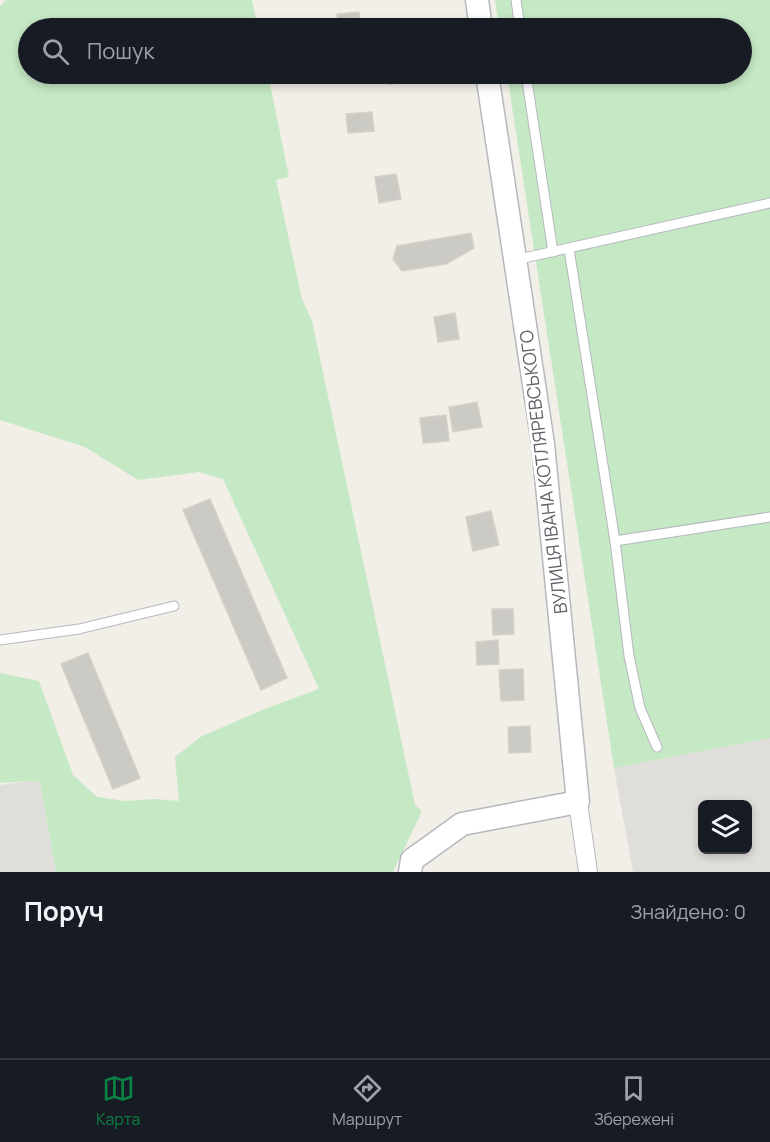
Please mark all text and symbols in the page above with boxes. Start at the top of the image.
search box [18,18,752,84]
icon: search [39,35,72,68]
text: Пошук [87,36,154,66]
street label: ВУЛИЦЯ ІВАНА КОТЛЯРЕВСЬКОГО [514,329,572,615]
map controls [698,800,752,854]
button: layers [698,800,752,854]
text: Поруч [24,893,104,929]
text: Знайдено: 0 [630,898,746,925]
tab: Карта [96,1072,140,1130]
tab: Маршрут [332,1072,402,1130]
tab: Збережені [594,1072,674,1130]

